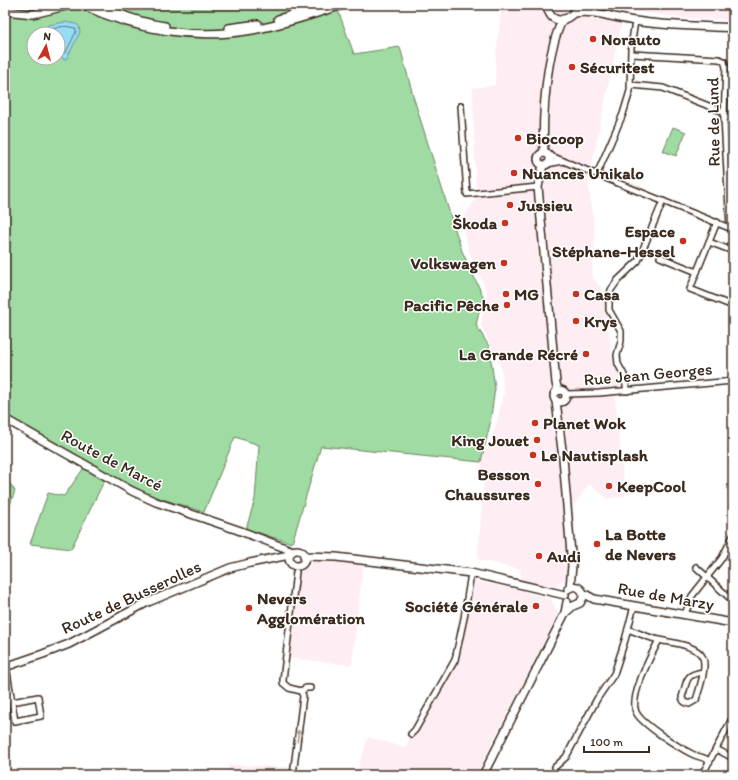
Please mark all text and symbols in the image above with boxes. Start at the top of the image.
north arrow [26,26,66,66]
place label: Norauto [601,29,661,49]
text: N [43,30,52,43]
marker: Norauto [588,34,598,44]
place label: Sécuritest [580,57,655,77]
marker: Sécuritest [567,62,577,72]
street label: Rue de Lund [702,77,724,167]
place label: Biocoop [526,128,584,149]
marker: Biocoop [513,133,523,143]
place label: Nuances Unikalo [522,163,644,183]
marker: Nuances Unikalo [509,168,519,178]
place label: Jussieu [517,195,573,215]
marker: Jussieu [505,200,515,210]
place label: Škoda [453,213,498,233]
marker: Škoda [500,218,510,228]
place label: Espace Stéphane-Hessel [552,221,675,262]
marker: Espace Stéphane-Hessel [678,236,688,246]
place label: Volkswagen [410,253,496,274]
marker: Volkswagen [499,258,509,268]
place label: MG [514,284,539,304]
place label: Casa [584,284,620,304]
marker: MG [501,289,511,299]
marker: Casa [571,289,581,299]
place label: Pacific Pêche [404,295,499,315]
marker: Pacific Pêche [502,300,512,310]
place label: Krys [584,311,617,332]
marker: Krys [571,316,581,326]
place label: La Grande Récré [459,344,578,364]
marker: La Grande Récré [581,349,591,359]
street label: Rue Jean Georges [583,358,713,390]
place label: Planet Wok [543,413,626,433]
marker: Planet Wok [530,418,540,428]
street label: Route de Marcé [58,425,166,495]
place label: King Jouet [451,430,530,451]
marker: King Jouet [532,435,542,445]
place label: Le Nautisplash [541,445,649,466]
marker: Le Nautisplash [528,450,538,460]
place label: Besson Chaussures [445,464,530,504]
place label: KeepCool [617,476,686,497]
marker: Besson Chaussures [533,479,543,489]
marker: KeepCool [604,481,614,491]
place label: La Botte de Nevers [605,524,677,564]
marker: La Botte de Nevers [592,539,602,549]
place label: Audi [546,546,581,566]
marker: Audi [534,551,544,561]
street label: Route de Busserolles [58,556,204,638]
street label: Rue de Marzy [616,578,716,614]
place label: Nevers Agglomération [256,588,365,629]
place label: Société Générale [405,596,528,616]
marker: Société Générale [531,601,541,611]
marker: Nevers Agglomération [244,603,254,613]
scale bar [584,728,649,754]
one-way arrow [294,730,302,743]
text: 100 m [590,735,623,749]

